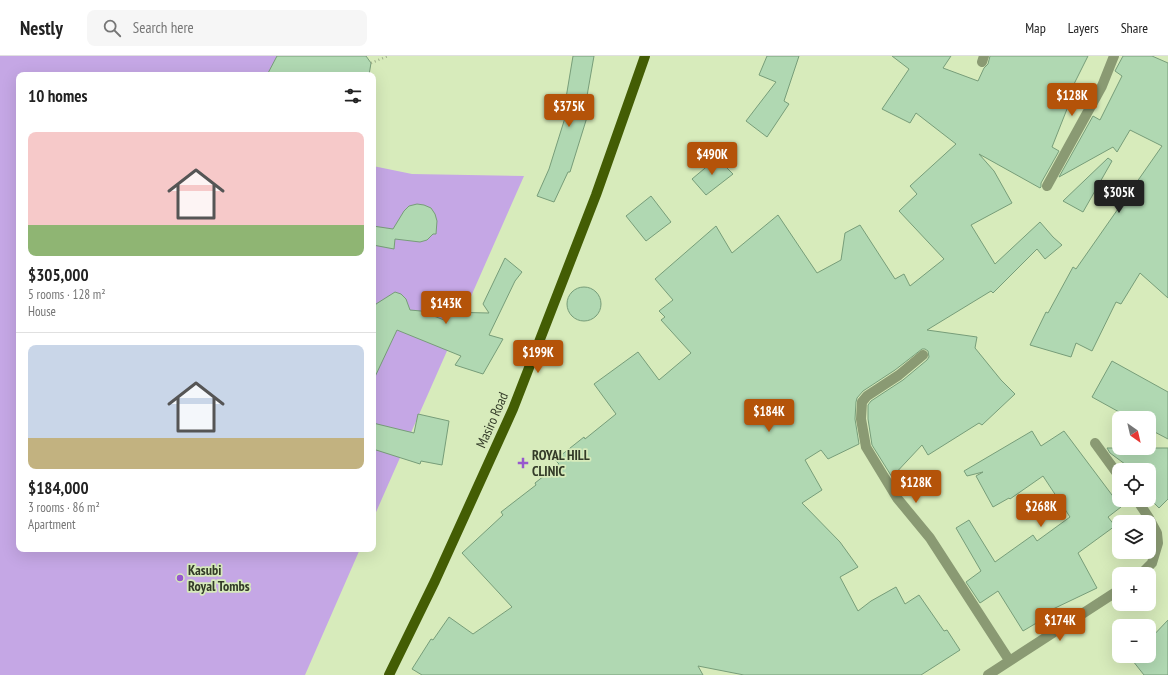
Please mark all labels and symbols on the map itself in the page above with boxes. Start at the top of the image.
pin: $128K [1044,83,1100,117]
pin: $375K [541,94,597,128]
pin: $490K [684,142,740,176]
pin: $305K [1091,180,1147,214]
pin: $143K [418,291,474,325]
pin: $199K [510,340,566,374]
street label: Masiro Road [472,389,512,451]
pin: $184K [741,399,797,433]
north arrow [1112,411,1156,455]
place label: ROYAL HILL CLINIC [532,446,590,480]
marker: ROYAL HILL CLINIC [517,457,529,469]
pin: $128K [888,470,944,504]
pin: $268K [1013,494,1069,528]
place label: Kasubi Royal Tombs [188,561,250,595]
marker: Kasubi Royal Tombs [175,573,185,583]
pin: $174K [1032,608,1088,642]

